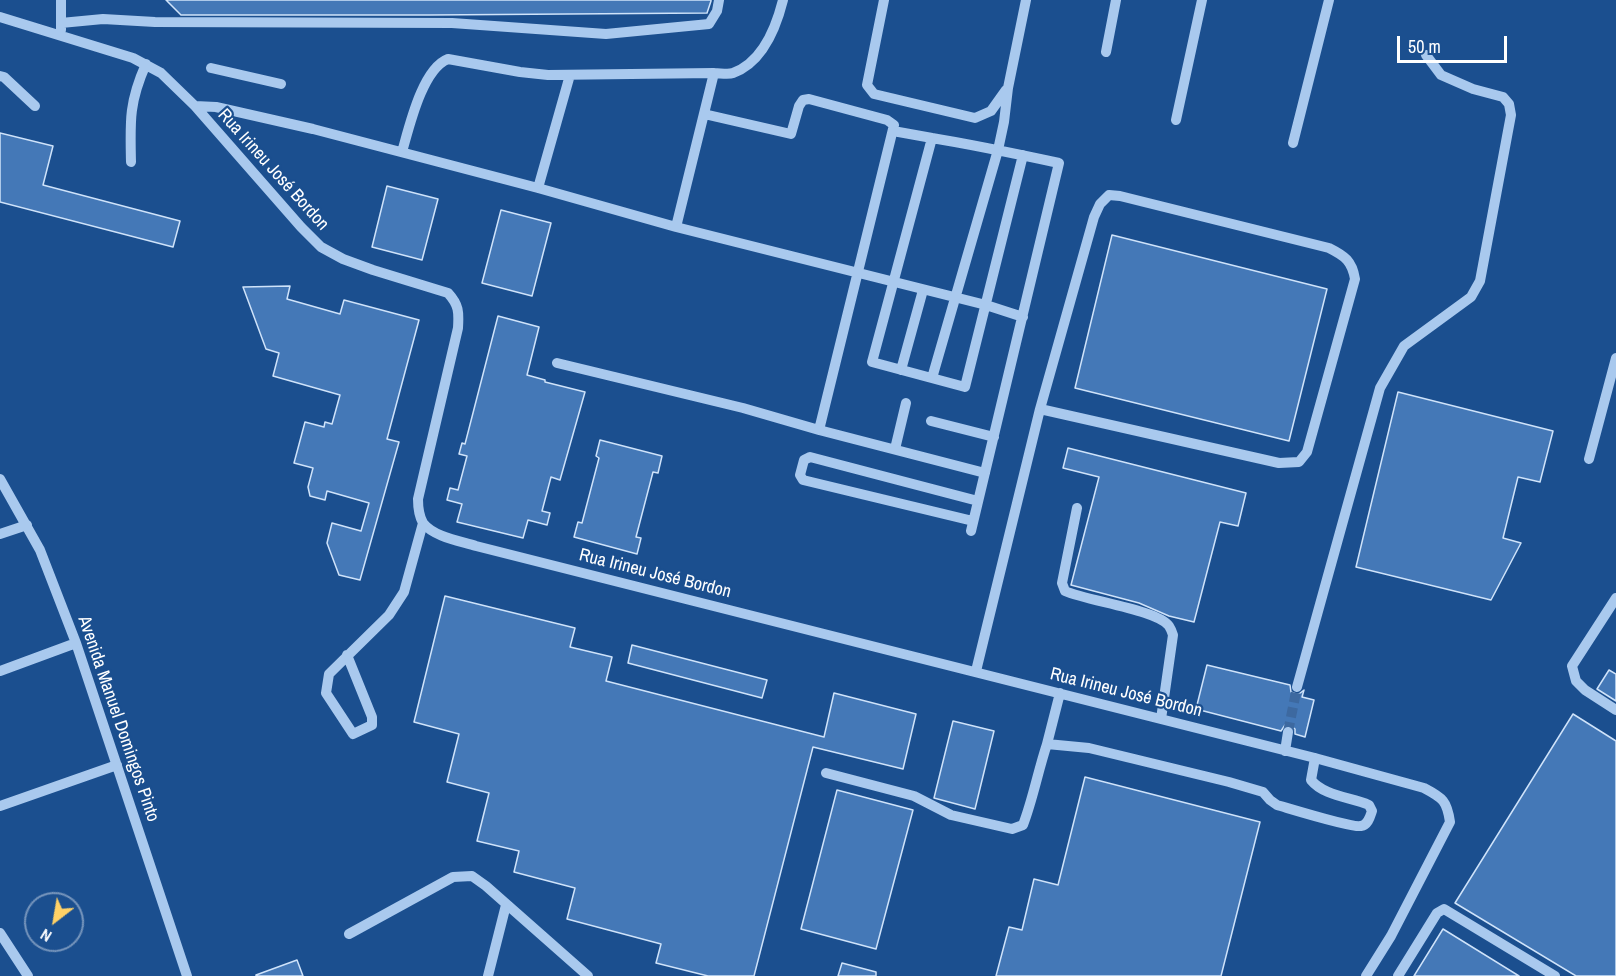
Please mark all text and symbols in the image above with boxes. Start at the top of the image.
scale bar [1400,24,1510,62]
text: 50 m [1408,34,1441,59]
street label: Rua Irineu José Bordon [213,105,333,235]
street label: Rua Irineu José Bordon [577,545,733,603]
street label: Avenida Manuel Domingos Pinto [73,613,163,825]
street label: Rua Irineu José Bordon [1048,664,1204,722]
north arrow [24,892,84,952]
text: N [36,924,55,948]

